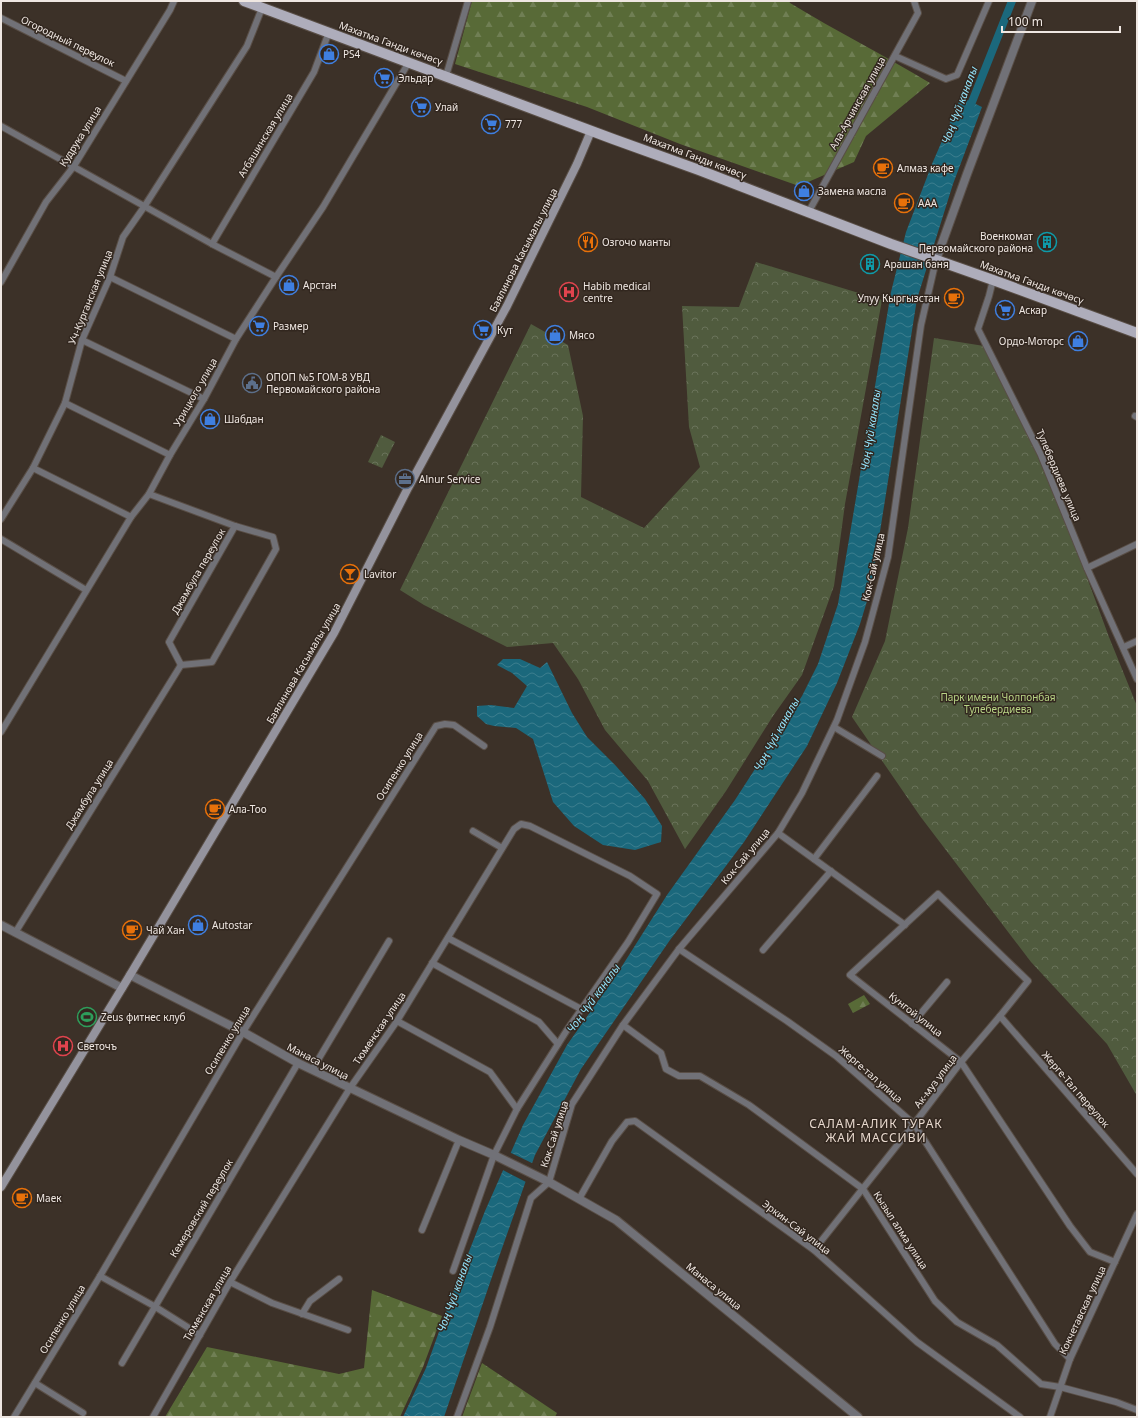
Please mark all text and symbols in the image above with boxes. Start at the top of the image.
scale bar [1002,8,1120,34]
street label: Огородный переулок [19,12,118,70]
text: 100 m [1008,13,1043,30]
street label: Махатма Ганди көчөсү [337,18,446,69]
shop icon: PS4 [318,43,340,65]
place label: PS4 [343,47,361,61]
street label: Ала-Арчинская улица [826,54,888,152]
water label: Чоң Чүй каналы [937,64,981,146]
supermarket icon: Эльдар [373,67,395,89]
place label: Эльдар [398,71,433,85]
street label: Атбашинская улица [234,90,296,180]
supermarket icon: Улай [410,96,432,118]
place label: Улай [435,100,458,114]
street label: Кудрука улица [56,103,104,169]
supermarket icon: 777 [480,113,502,135]
place label: 777 [505,117,522,131]
street label: Махатма Ганди көчөсү [641,130,750,182]
cafe icon: Алмаз кафе [872,157,894,179]
place label: Алмаз кафе [897,161,954,175]
shop icon: Замена масла [793,180,815,202]
place label: Замена масла [818,184,886,198]
street label: Баялинова Касымалы улица [486,186,560,314]
cafe icon: ААА [893,192,915,214]
place label: ААА [918,196,938,210]
place label: Военкомат Первомайского района [919,229,1033,255]
restaurant icon: Озгочо манты [577,231,599,253]
building icon: Военкомат Первомайского района [1036,231,1058,253]
place label: Озгочо манты [602,235,671,249]
street label: Уч-Курганская улица [65,248,115,346]
building icon: Арашан баня [859,253,881,275]
place label: Арашан баня [884,257,949,271]
street label: Махатма Ганди көчөсү [978,257,1087,308]
shop icon: Арстан [278,274,300,296]
place label: Арстан [303,278,337,292]
place label: Habib medical centre [583,279,650,305]
hospital icon: Habib medical centre [558,281,580,303]
cafe icon: Улуу Кыргызстан [943,287,965,309]
place label: Улуу Кыргызстан [858,291,940,305]
supermarket icon: Аскар [994,299,1016,321]
place label: Аскар [1019,303,1047,317]
supermarket icon: Размер [248,315,270,337]
place label: Размер [273,319,309,333]
supermarket icon: Кут [472,319,494,341]
place label: Кут [497,323,513,337]
shop icon: Мясо [544,324,566,346]
place label: Мясо [569,328,595,342]
shop icon: Ордо-Моторс [1067,330,1089,352]
place label: Ордо-Моторс [999,334,1064,348]
street label: Урицкого улица [170,355,220,429]
place label: ОПОП №5 ГОМ-8 УВД Первомайского района [266,370,380,396]
public building icon: ОПОП №5 ГОМ-8 УВД Первомайского района [241,372,263,394]
water label: Чоң Чүй каналы [856,388,884,472]
shop icon: Шабдан [199,408,221,430]
place label: Шабдан [224,412,264,426]
street label: Тулебердиева улица [1033,427,1085,523]
office icon: Alnur Service [394,468,416,490]
place label: Alnur Service [419,472,481,486]
street label: Джамбула переулок [168,525,229,616]
street label: Кок-Сай улица [858,532,888,602]
bar icon: Lavitor [339,563,361,585]
place label: Lavitor [364,567,396,581]
street label: Баялинова Касымалы улица [263,600,343,726]
park label: Парк имени Чолпонбая Тулебердиева [940,690,1056,716]
water label: Чоң Чүй каналы [750,695,802,773]
street label: Осипенко улица [372,729,426,803]
street label: Джамбула улица [62,756,116,832]
cafe icon: Ала-Тоо [204,798,226,820]
place label: Ала-Тоо [229,802,267,816]
street label: Кок-Сай улица [717,825,773,887]
shop icon: Autostar [187,914,209,936]
place label: Autostar [212,918,252,932]
cafe icon: Чай Хан [121,919,143,941]
place label: Чай Хан [146,923,185,937]
water label: Чоң Чүй каналы [563,960,623,1036]
street label: Тюменская улица [349,989,409,1067]
street label: Кунгой улица [886,989,946,1039]
street label: Осипенко улица [201,1003,253,1077]
sports icon: Zeus фитнес клуб [76,1006,98,1028]
place label: Zeus фитнес клуб [101,1010,186,1024]
hospital icon: Светочъ [52,1035,74,1057]
place label: Светочъ [77,1039,117,1053]
street label: Манаса улица [285,1039,351,1083]
street label: Жерге-тал улица [836,1042,906,1106]
street label: Жерге-Тал переулок [1039,1048,1113,1131]
street label: Ак-муз улица [910,1051,960,1111]
street label: Кок-Сай улица [537,1099,571,1169]
district label: САЛАМ-АЛИК ТУРАК ЖАЙ МАССИВИ [809,1115,943,1146]
street label: Кемеровский переулок [166,1156,236,1260]
cafe icon: Маек [11,1187,33,1209]
street label: Кызыл алма улица [871,1188,931,1272]
place label: Маек [36,1191,62,1205]
street label: Эркин-Сай улица [760,1197,834,1257]
water label: Чоң Чүй каналы [433,1252,475,1334]
street label: Манаса улица [683,1259,745,1313]
street label: Тюменская улица [180,1263,234,1343]
street label: Кокчетавская улица [1055,1263,1109,1357]
street label: Осипенко улица [36,1282,88,1356]

